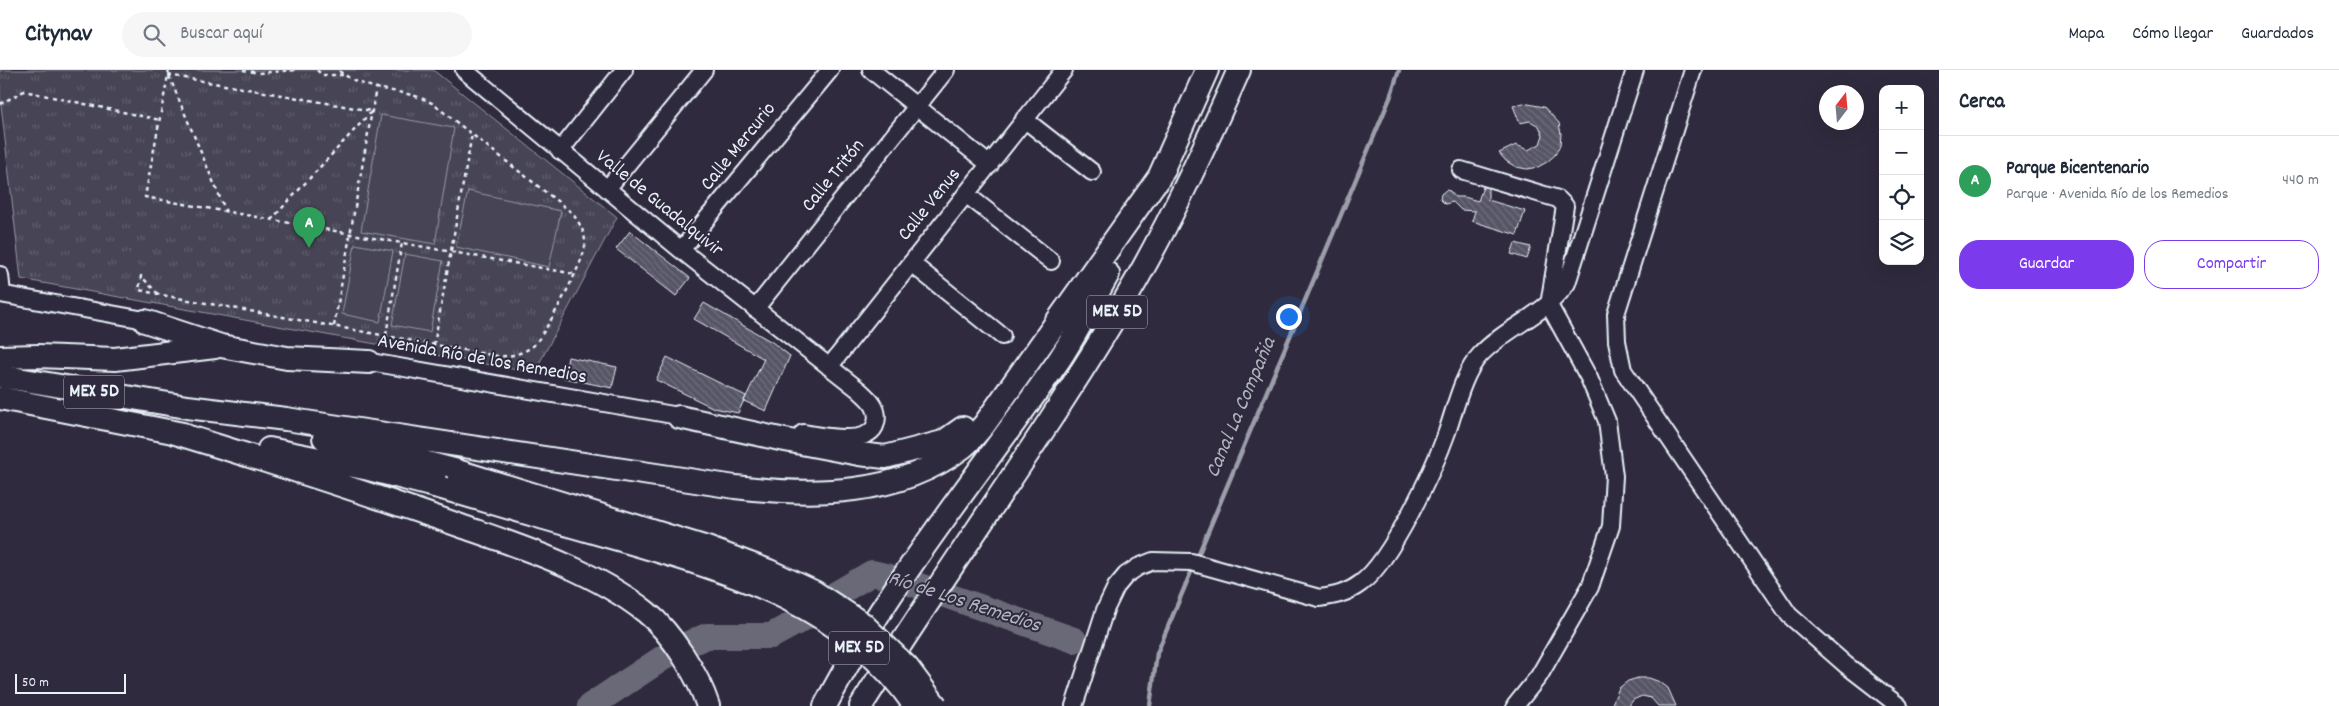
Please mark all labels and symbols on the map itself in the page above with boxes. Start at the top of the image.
north arrow [1819,85,1864,130]
street label: Calle Mercurio [695,97,784,197]
street label: Calle Tritón [796,133,872,219]
street label: Valle de Guadalquivir [589,144,729,265]
street label: Calle Venus [892,162,968,248]
pin: A [293,207,325,248]
road number: MEX 5D [1087,296,1147,328]
your location [1276,304,1302,330]
street label: Avenida Río de los Remedios [375,328,589,392]
water label: Canal La Compañia [1199,332,1286,483]
road number: MEX 5D [64,376,124,408]
water label: Río de Los Remedios [884,564,1045,642]
road number: MEX 5D [829,632,889,664]
scale bar [15,671,126,694]

